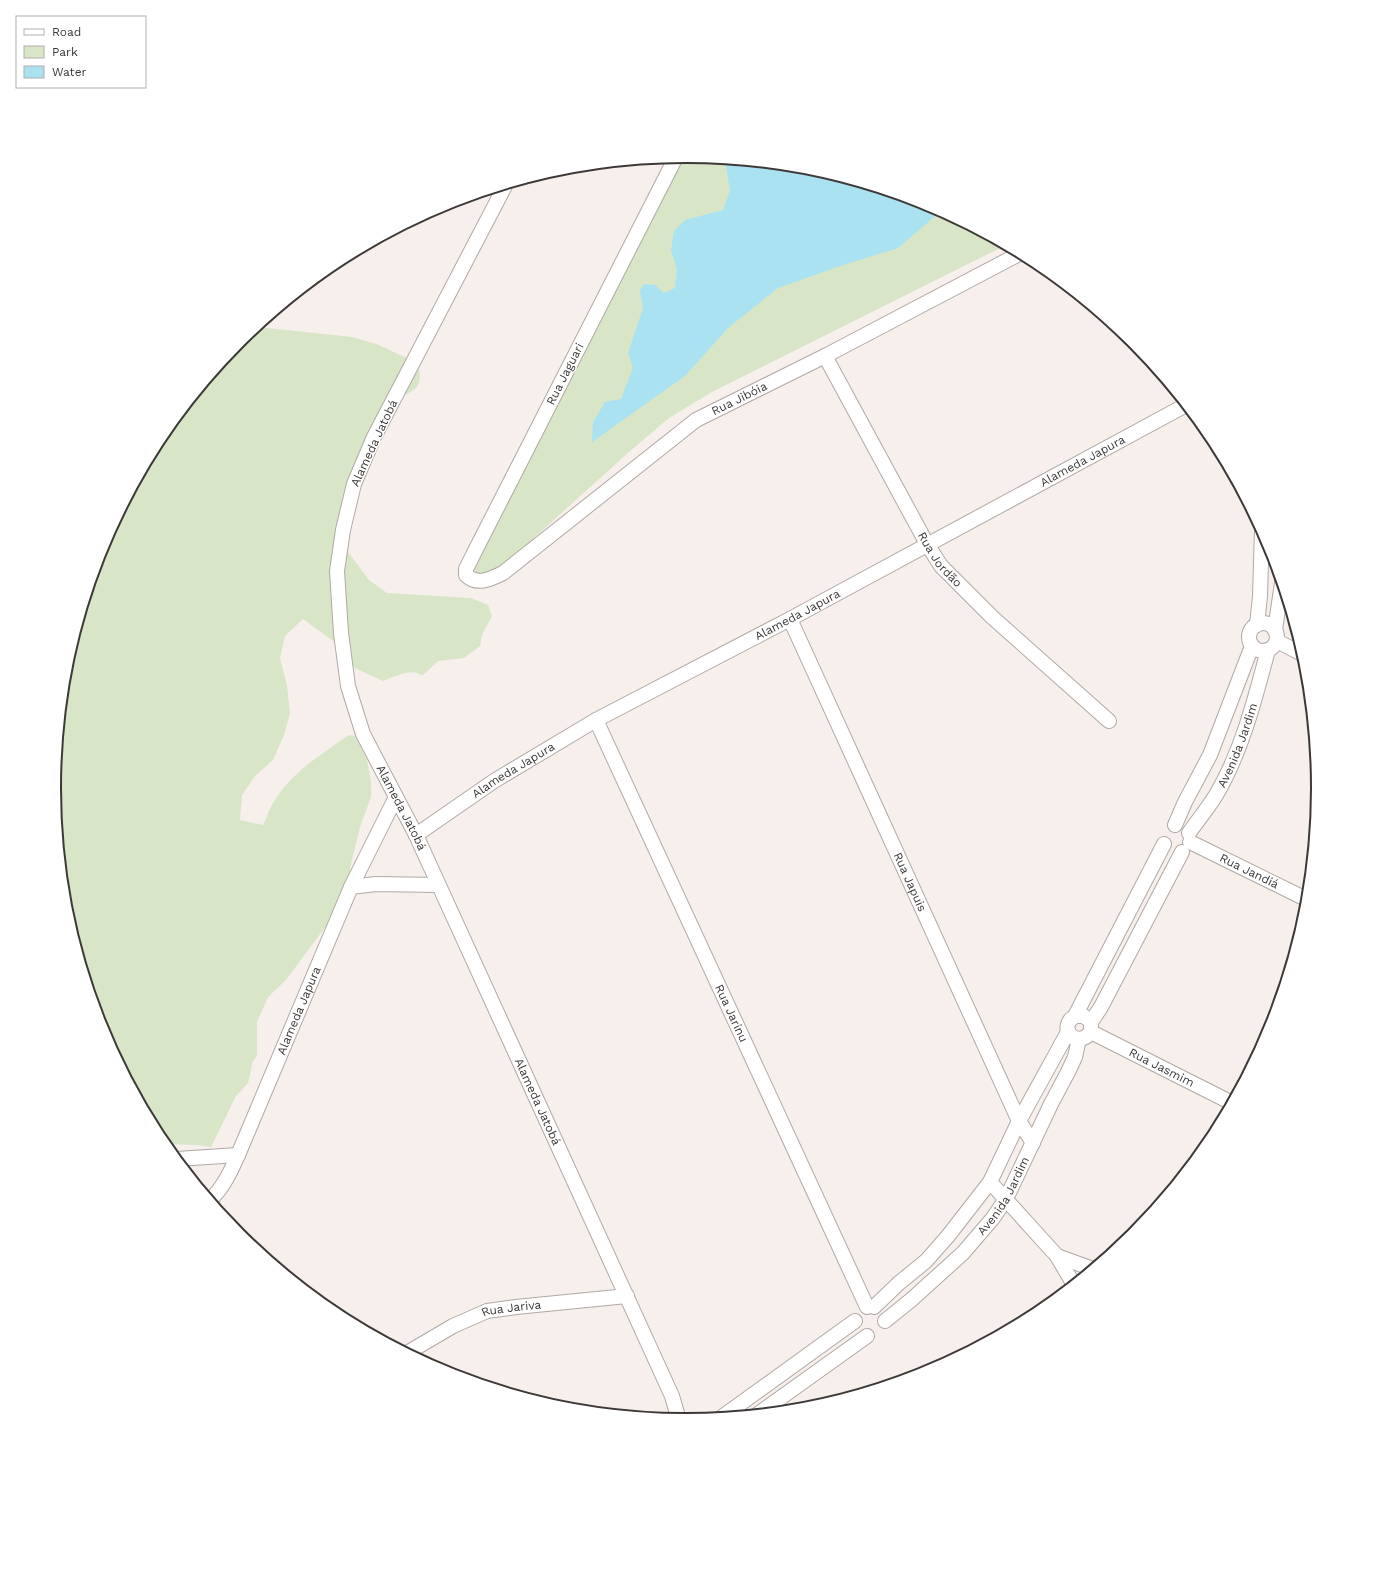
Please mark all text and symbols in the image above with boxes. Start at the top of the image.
legend [16,16,146,88]
text: Road [52,25,81,39]
text: Park [52,45,78,59]
text: Water [52,65,87,79]
street label: Rua Jaguari [543,341,587,407]
street label: Rua Jibóia [709,379,770,418]
street label: Alameda Jatobá [348,397,400,489]
street label: Alameda Japura [1038,432,1128,490]
street label: Rua Jordão [915,529,965,590]
street label: Alameda Japura [752,586,843,643]
street label: Avenida Jardim [1215,701,1260,790]
street label: Alameda Japura [469,739,557,801]
street label: Alameda Jatobá [374,763,429,853]
street label: Rua Japuis [890,850,929,914]
street label: Rua Jandiá [1217,851,1281,892]
street label: Alameda Japura [274,964,324,1057]
street label: Rua Jarinu [712,982,751,1044]
street label: Rua Jasmim [1127,1045,1197,1090]
street label: Alameda Jatobá [512,1056,564,1148]
street label: Avenida Jardim [974,1154,1032,1238]
street label: Rua Jariva [479,1298,542,1320]

